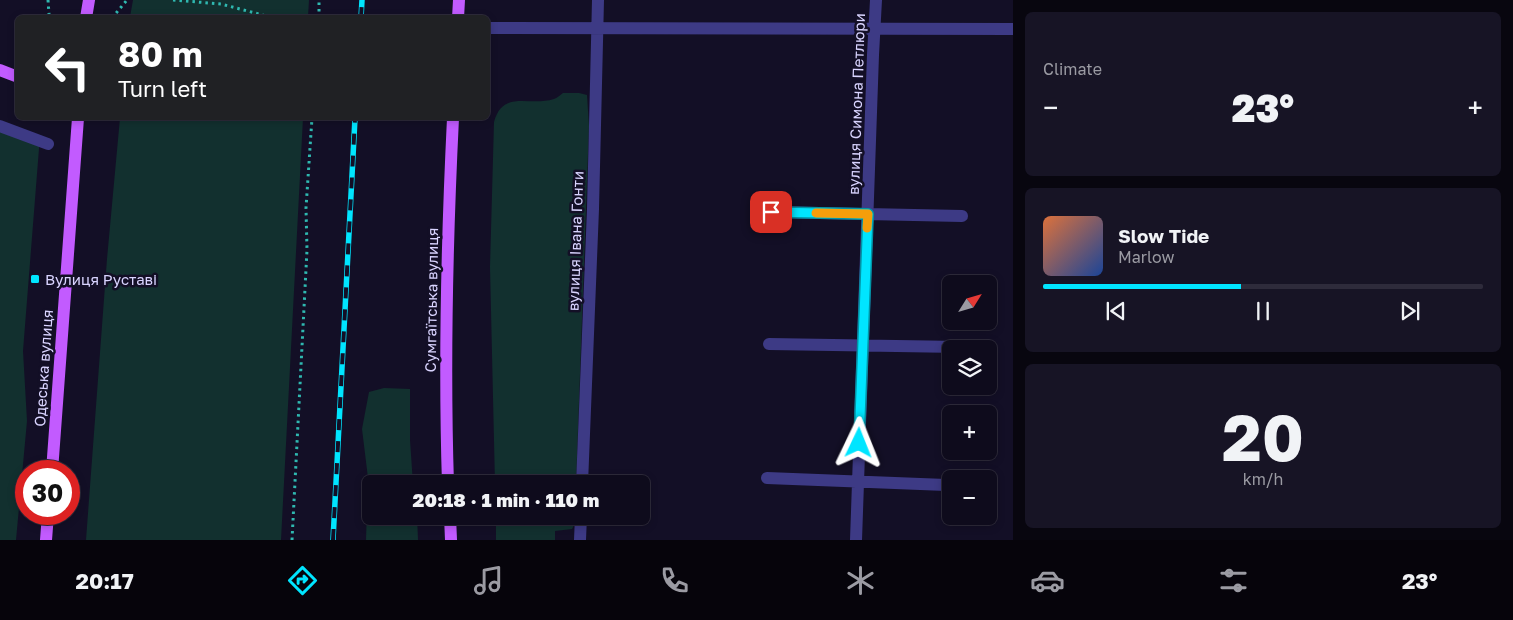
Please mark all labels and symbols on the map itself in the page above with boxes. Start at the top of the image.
street label: вулиця Симона Петлюри [844,13,868,195]
street label: вулиця Івана Гонти [564,171,586,311]
pin [750,191,792,233]
street label: Сумгаїтська вулиця [421,228,441,372]
place label: Вулиця Руставі [45,270,157,288]
marker: Вулиця Руставі [29,273,41,285]
north arrow [942,275,998,330]
street label: Одеська вулиця [30,309,56,427]
position arrow [832,416,884,468]
speed limit sign: 30 [15,460,80,525]

